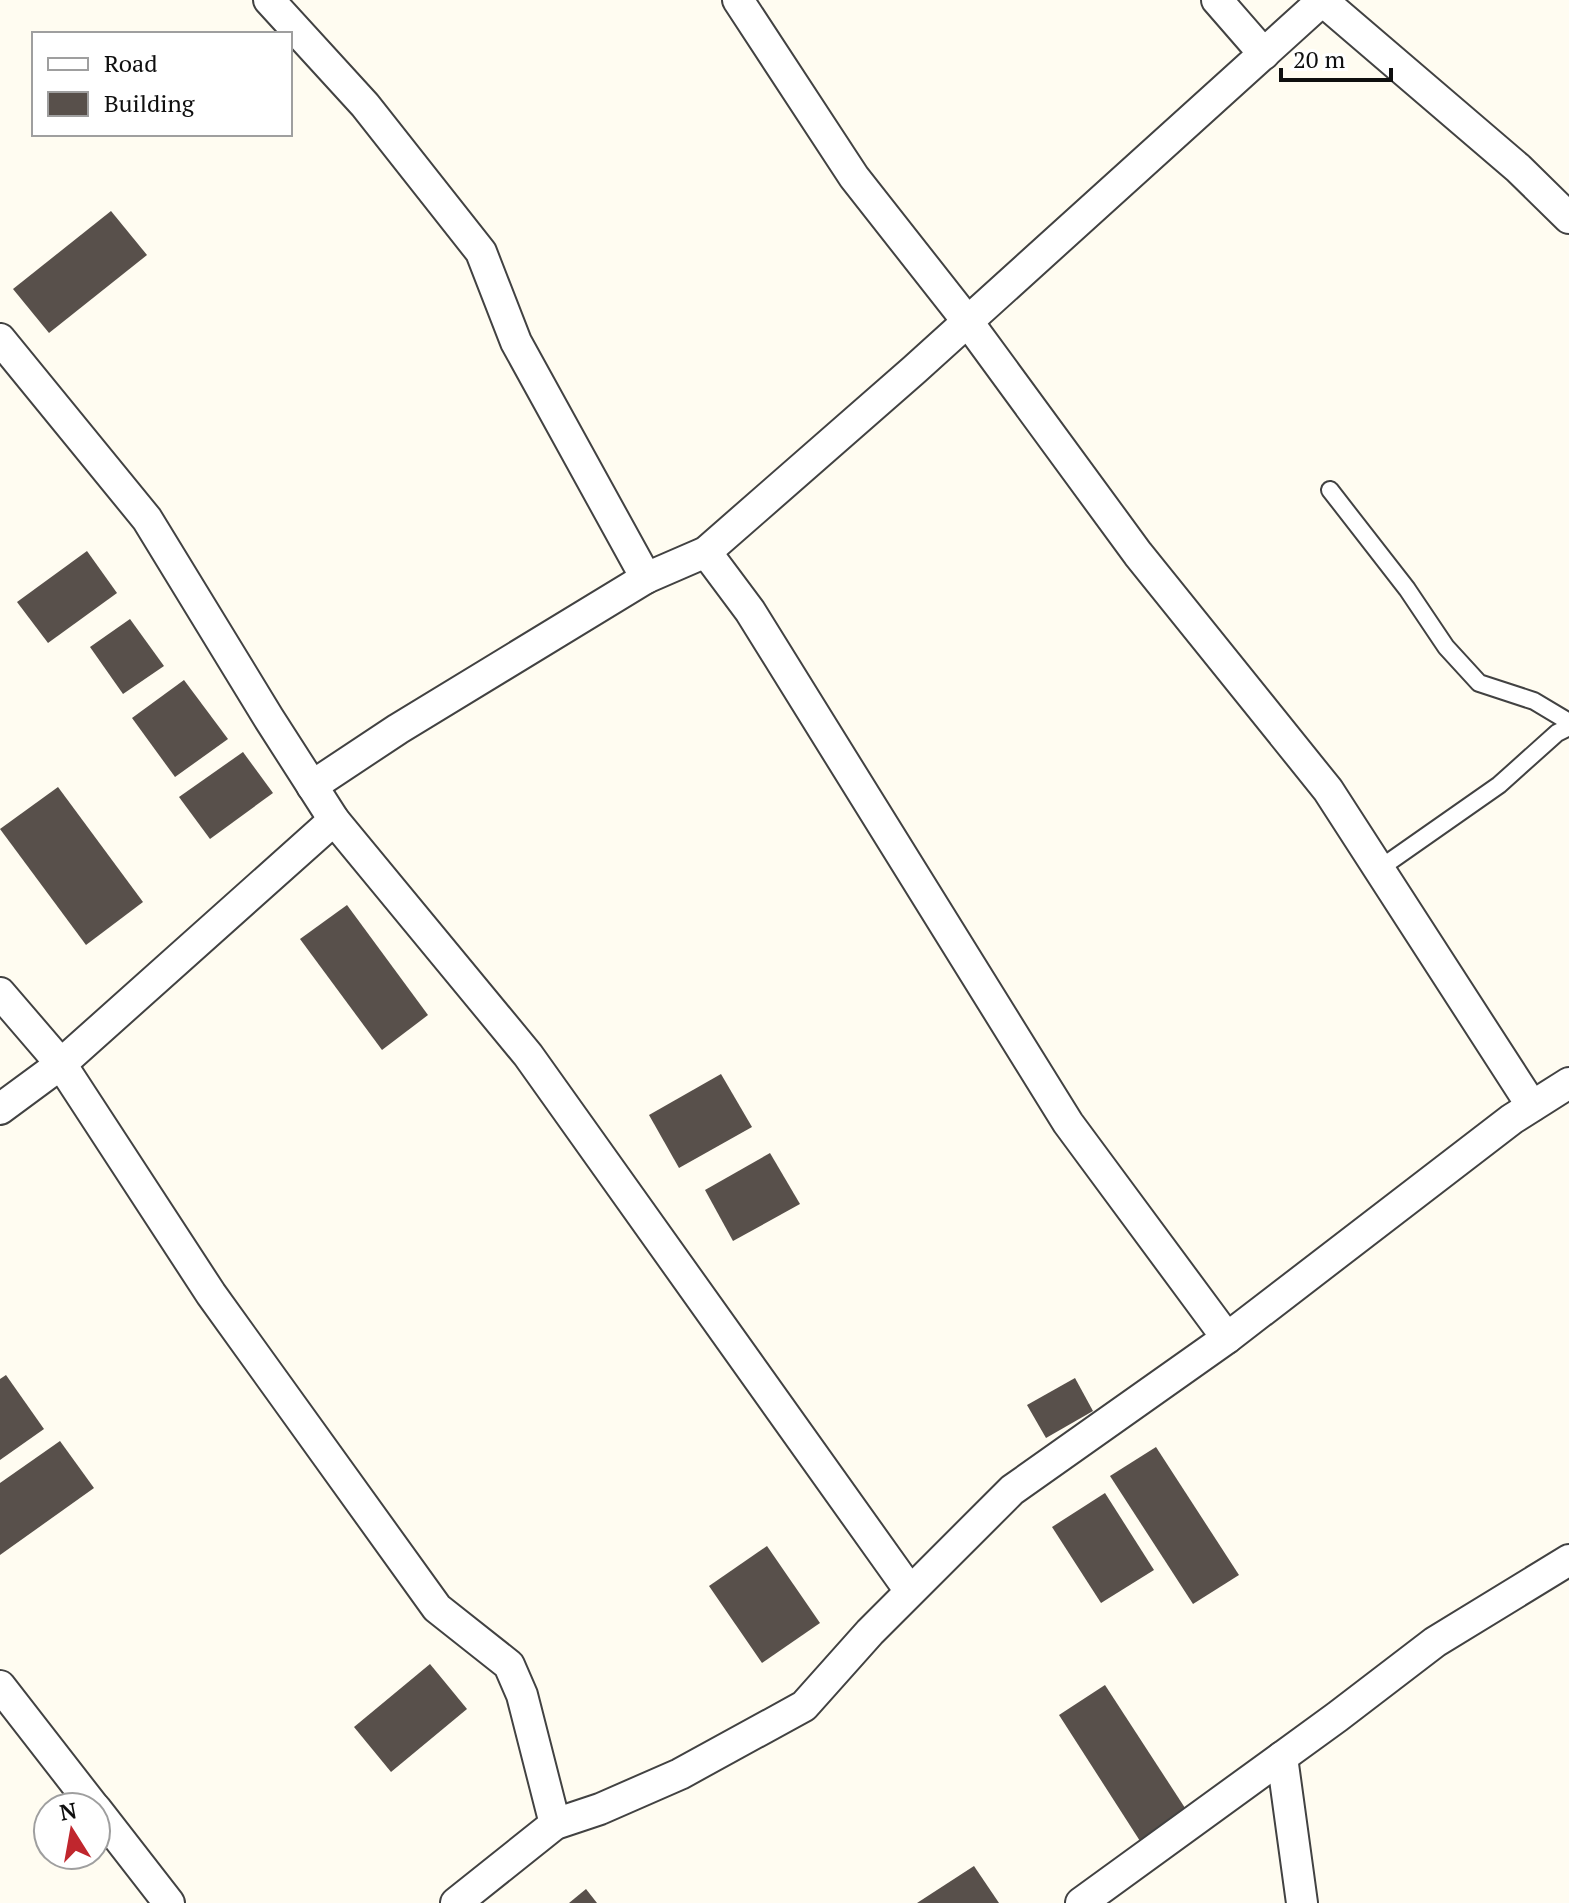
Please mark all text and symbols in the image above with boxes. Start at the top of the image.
legend [32,32,292,136]
scale bar [1281,32,1391,82]
text: 20 m [1293,43,1345,75]
text: Road [104,47,158,79]
text: Building [104,87,195,119]
north arrow [32,1791,112,1871]
text: N [57,1795,79,1827]

